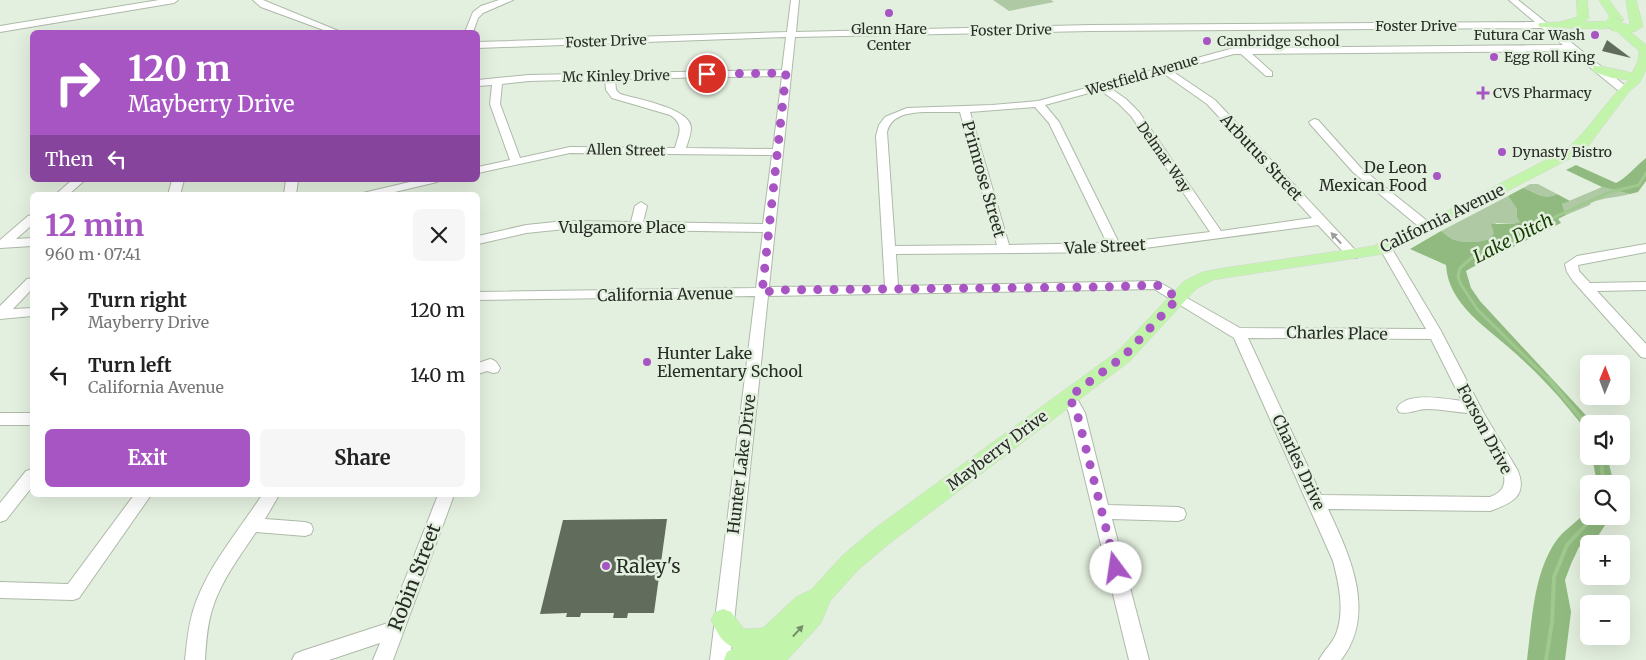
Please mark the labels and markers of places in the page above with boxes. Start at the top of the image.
marker: Glenn Hare Center [883,7,895,19]
place label: Glenn Hare Center [851,20,927,54]
place label: Futura Car Wash [1474,26,1585,44]
marker: Futura Car Wash [1589,29,1601,41]
place label: Cambridge School [1217,32,1340,50]
marker: Cambridge School [1201,35,1213,47]
place label: Egg Roll King [1504,48,1595,66]
marker: Egg Roll King [1488,51,1500,63]
pin [686,53,728,95]
place label: CVS Pharmacy [1493,84,1593,102]
marker: CVS Pharmacy [1477,87,1489,99]
place label: Dynasty Bistro [1512,143,1612,161]
marker: Dynasty Bistro [1496,146,1508,158]
place label: De Leon Mexican Food [1319,157,1427,195]
marker: De Leon Mexican Food [1431,170,1443,182]
place label: Hunter Lake Elementary School [657,343,803,381]
marker: Hunter Lake Elementary School [641,356,653,368]
place label: Raley's [616,554,680,578]
marker: Raley's [600,560,612,572]

